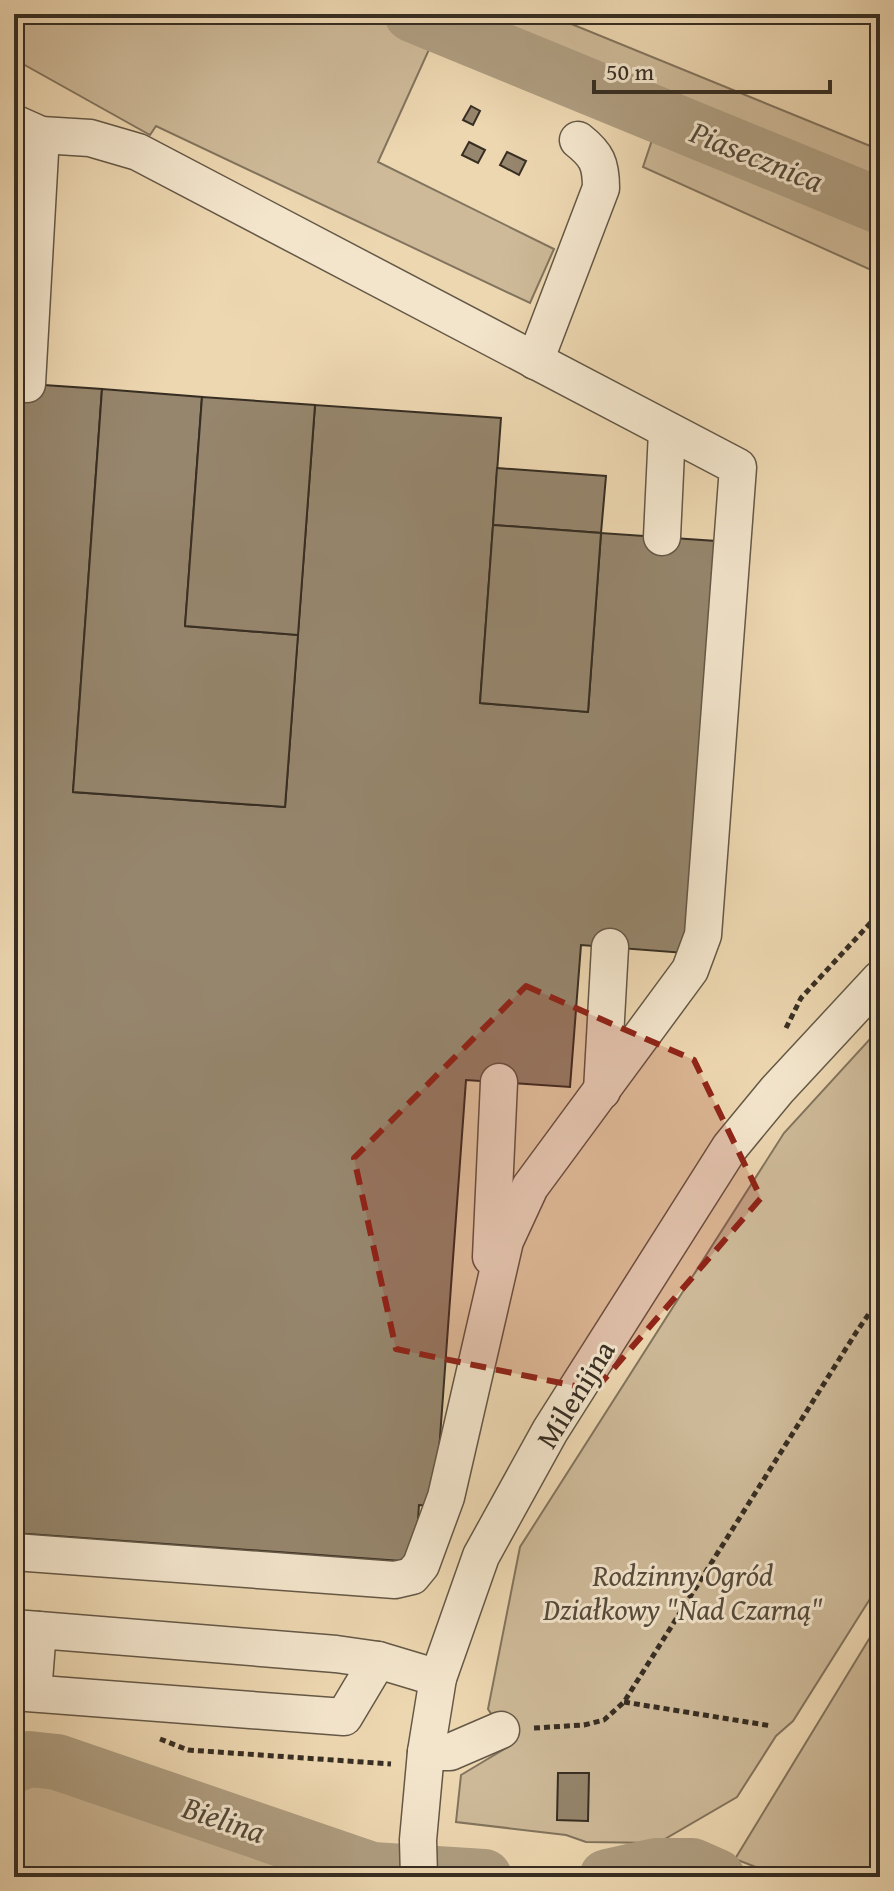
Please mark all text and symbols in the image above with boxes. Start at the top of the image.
scale bar [594,44,830,94]
text: 50 m [606,54,654,89]
water label: Piasecznica [682,108,831,204]
street label: Milenijna [525,1332,625,1456]
park label: Rodzinny Ogród Działkowy "Nad Czarną" [542,1553,823,1631]
water label: Bielina [176,1783,272,1855]

